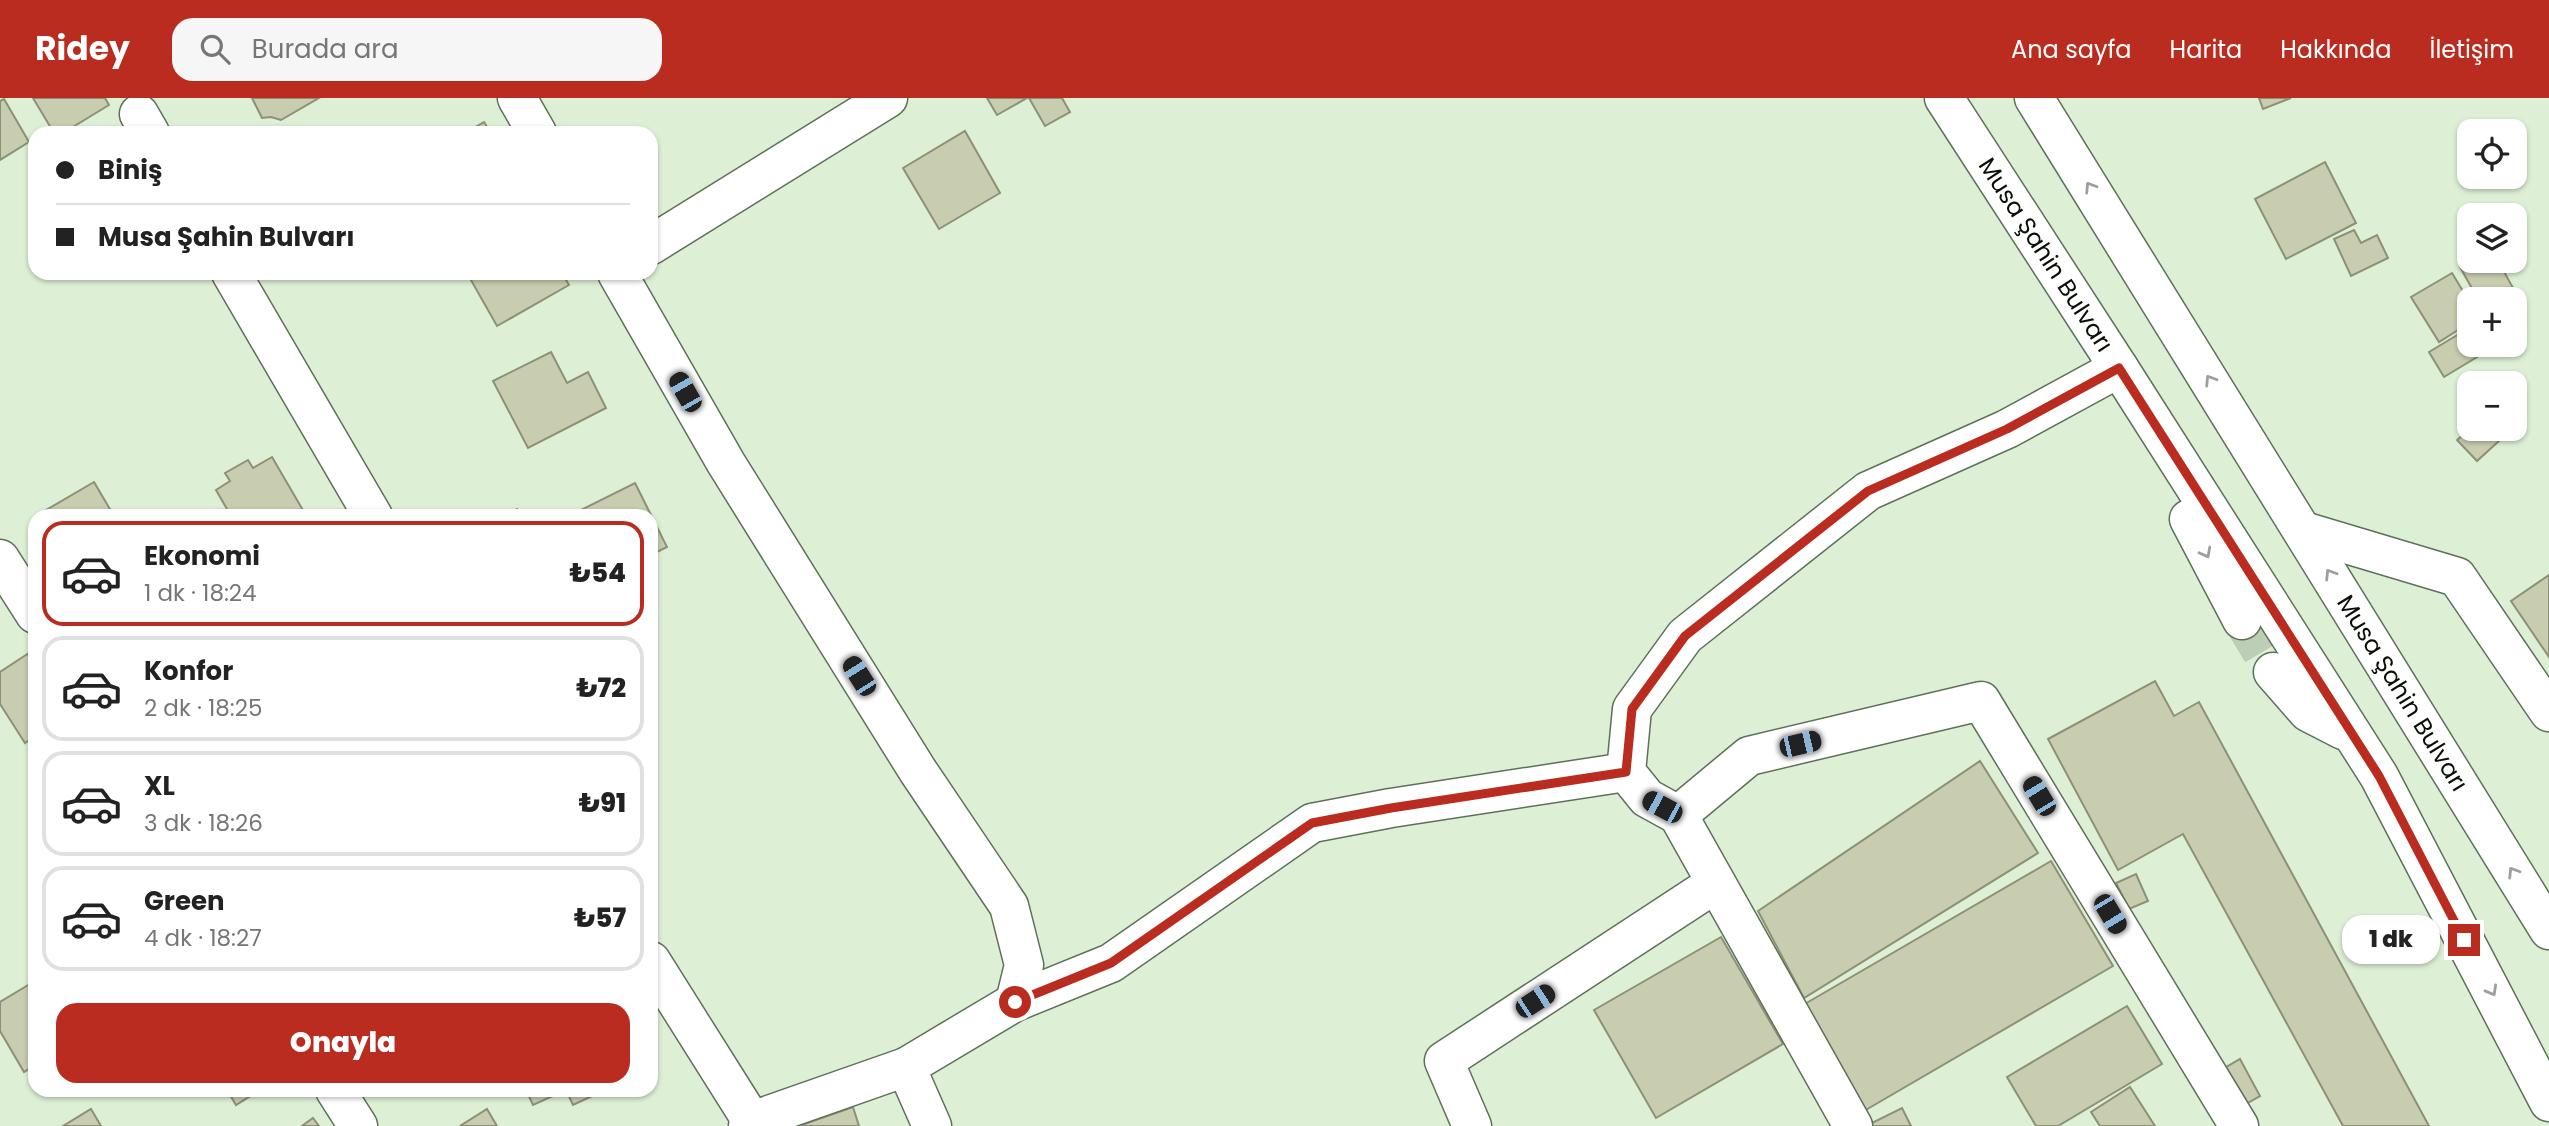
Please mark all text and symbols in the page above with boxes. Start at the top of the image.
search box [172,18,662,81]
text: Ridey [35,25,130,72]
icon: search [196,30,234,68]
text: Burada ara [252,31,399,67]
text: Ana sayfa [2011,33,2132,66]
text: Harita [2170,33,2242,66]
text: Hakkında [2280,33,2392,66]
text: İletişim [2430,33,2514,66]
map controls [2457,119,2527,441]
button: locate [2457,119,2527,189]
street label: Musa Şahin Bulvarı [1971,151,2121,358]
text: Biniş [98,152,163,188]
one-way arrow [2085,182,2098,195]
button: layers [2457,203,2527,273]
text: Musa Şahin Bulvarı [98,219,355,255]
button: + [2457,287,2527,357]
car [666,369,705,415]
button: − [2457,371,2527,441]
one-way arrow [2205,375,2218,388]
text: Ekonomi [144,538,260,574]
icon: car [60,542,123,605]
one-way arrow [2198,546,2212,558]
text: ₺54 [570,555,626,591]
one-way arrow [2325,568,2338,581]
text: 1 dk · 18:24 [144,577,257,609]
street label: Musa Şahin Bulvarı [2330,589,2476,797]
text: Konfor [144,653,233,689]
car [839,653,880,699]
icon: car [60,657,123,720]
text: ₺72 [576,670,626,706]
text: 2 dk · 18:25 [144,692,262,724]
car [1778,729,1823,759]
text: XL [144,768,175,804]
icon: car [60,772,123,835]
car [2020,773,2059,819]
text: ₺91 [579,785,626,821]
car [1639,788,1686,826]
text: 3 dk · 18:26 [144,807,263,839]
one-way arrow [2509,866,2522,879]
text: Green [144,883,225,919]
icon: car [60,887,123,950]
car [2091,891,2130,937]
text: ₺57 [574,900,626,936]
callout: 1 dk [2342,916,2440,964]
text: 4 dk · 18:27 [144,922,262,954]
text: 1 dk [2369,923,2413,955]
route end [2448,924,2480,956]
car [1512,981,1559,1021]
one-way arrow [2484,983,2497,996]
route start [999,986,1031,1018]
button: Onayla [56,1003,630,1083]

